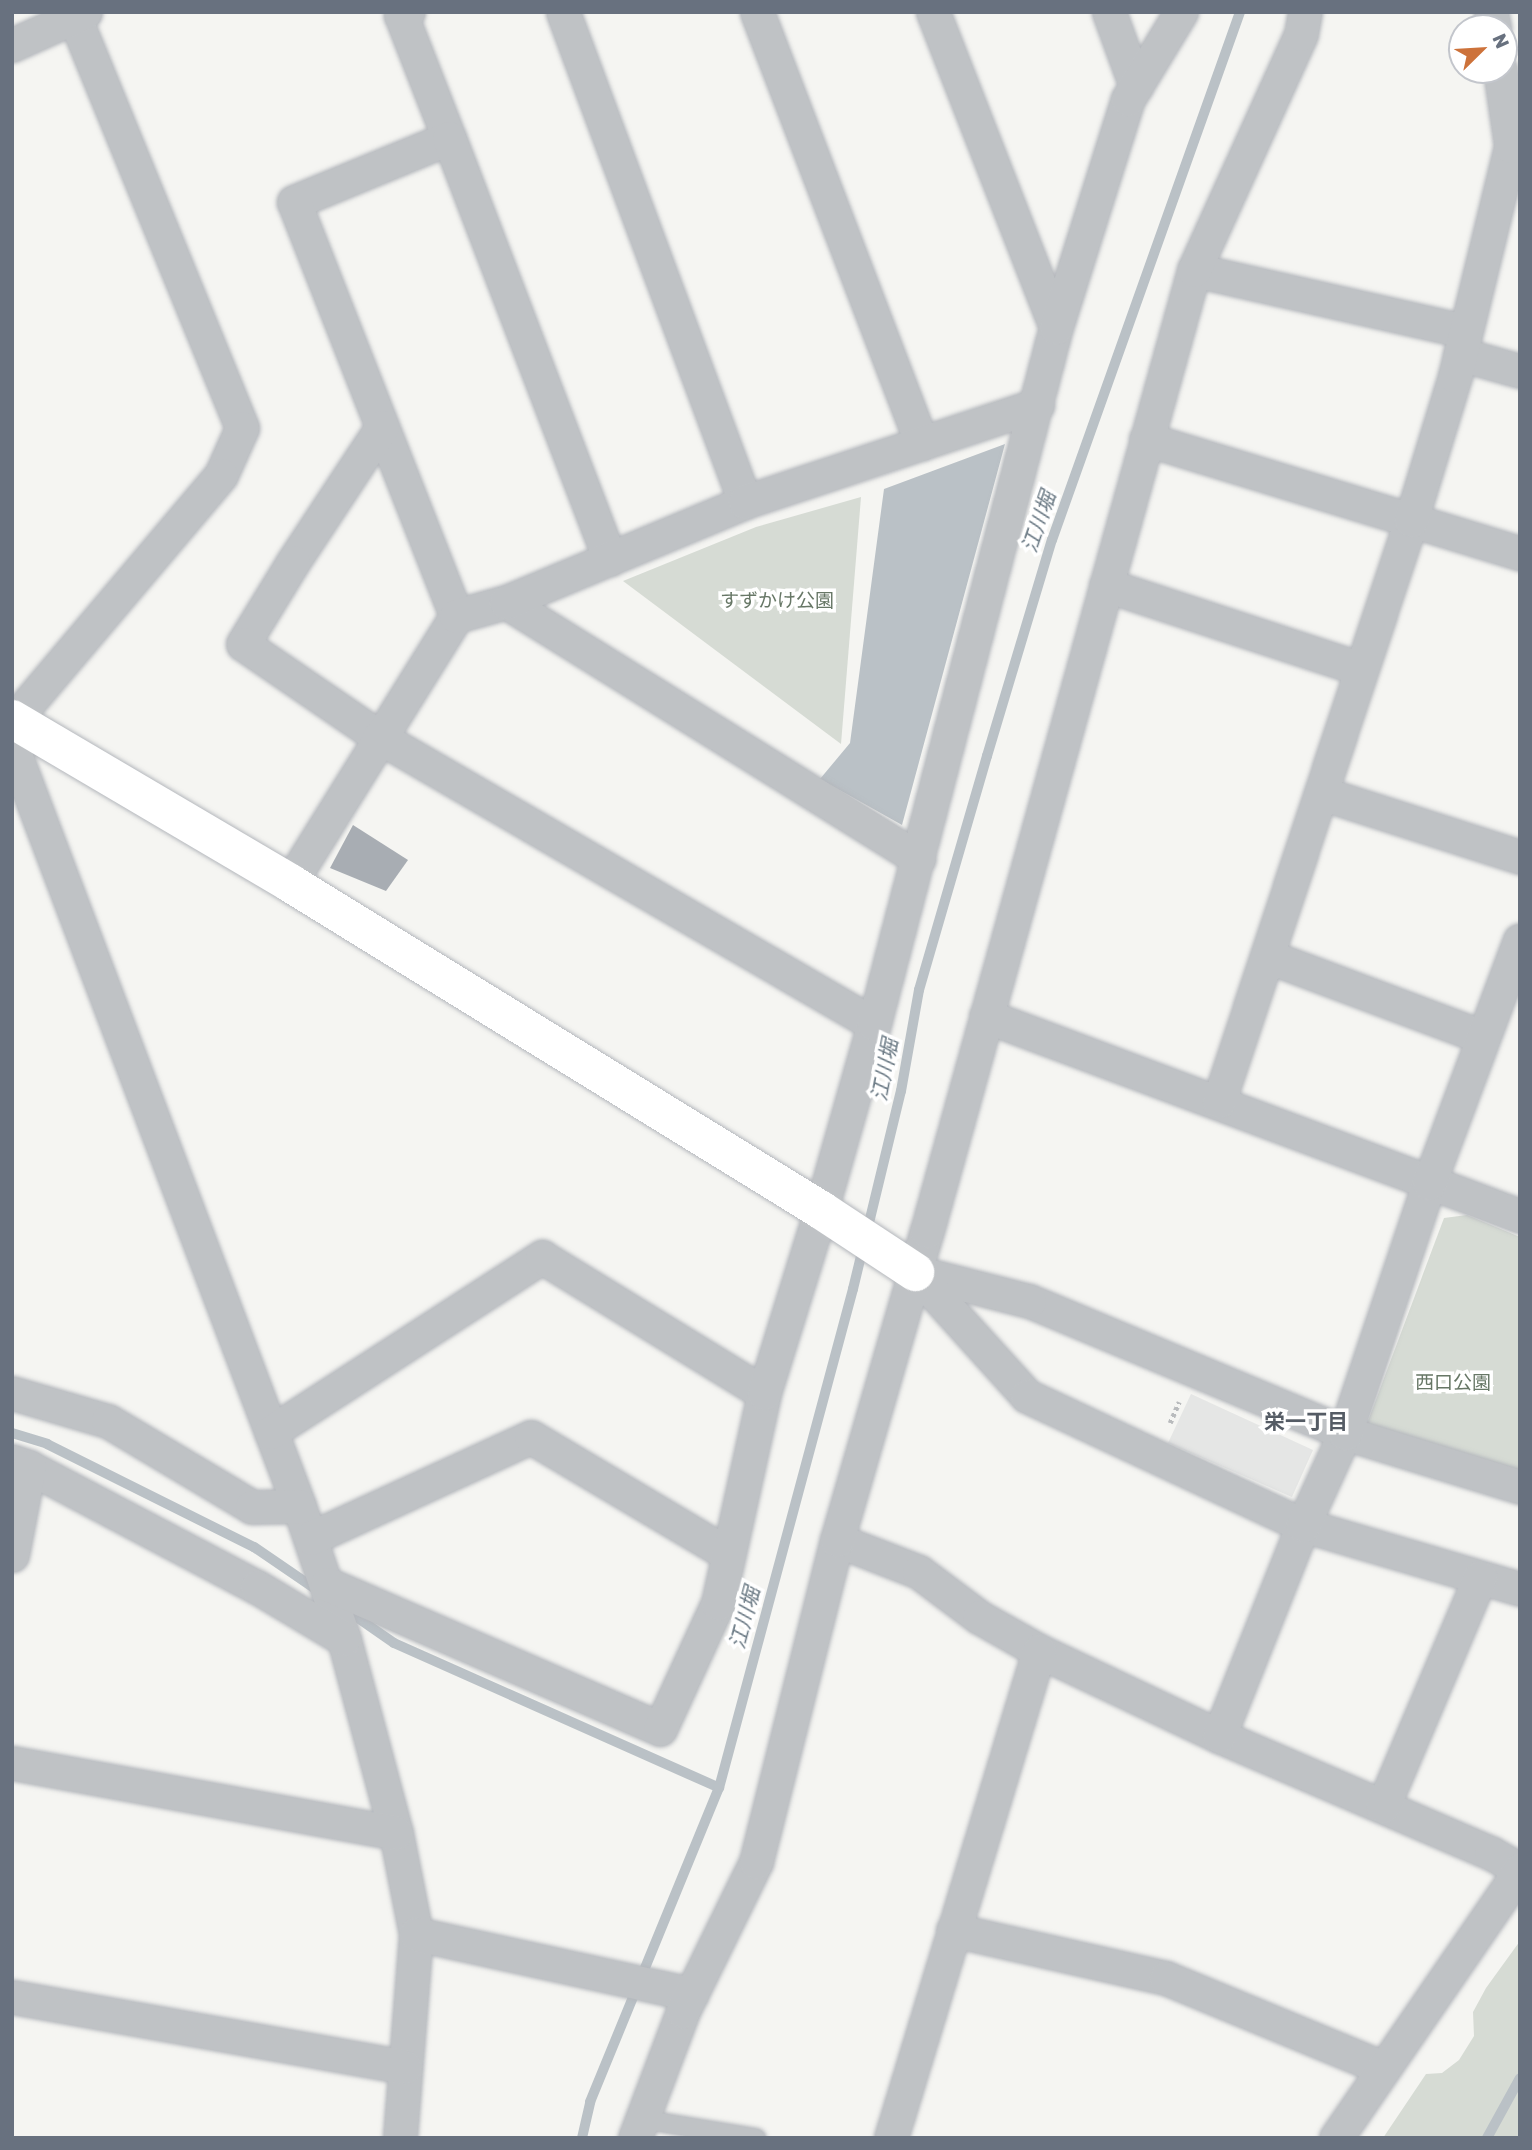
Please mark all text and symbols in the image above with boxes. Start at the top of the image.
north arrow [1448,14,1518,84]
text: N [1488,30,1514,52]
water label: 江川堀 [1017,488,1061,556]
park label: すずかけ公園 [720,590,834,612]
water label: 江川堀 [867,1037,903,1103]
park label: 西口公園 [1415,1372,1491,1394]
district label: 栄一丁目 [1264,1409,1348,1435]
water label: 江川堀 [725,1584,765,1652]

